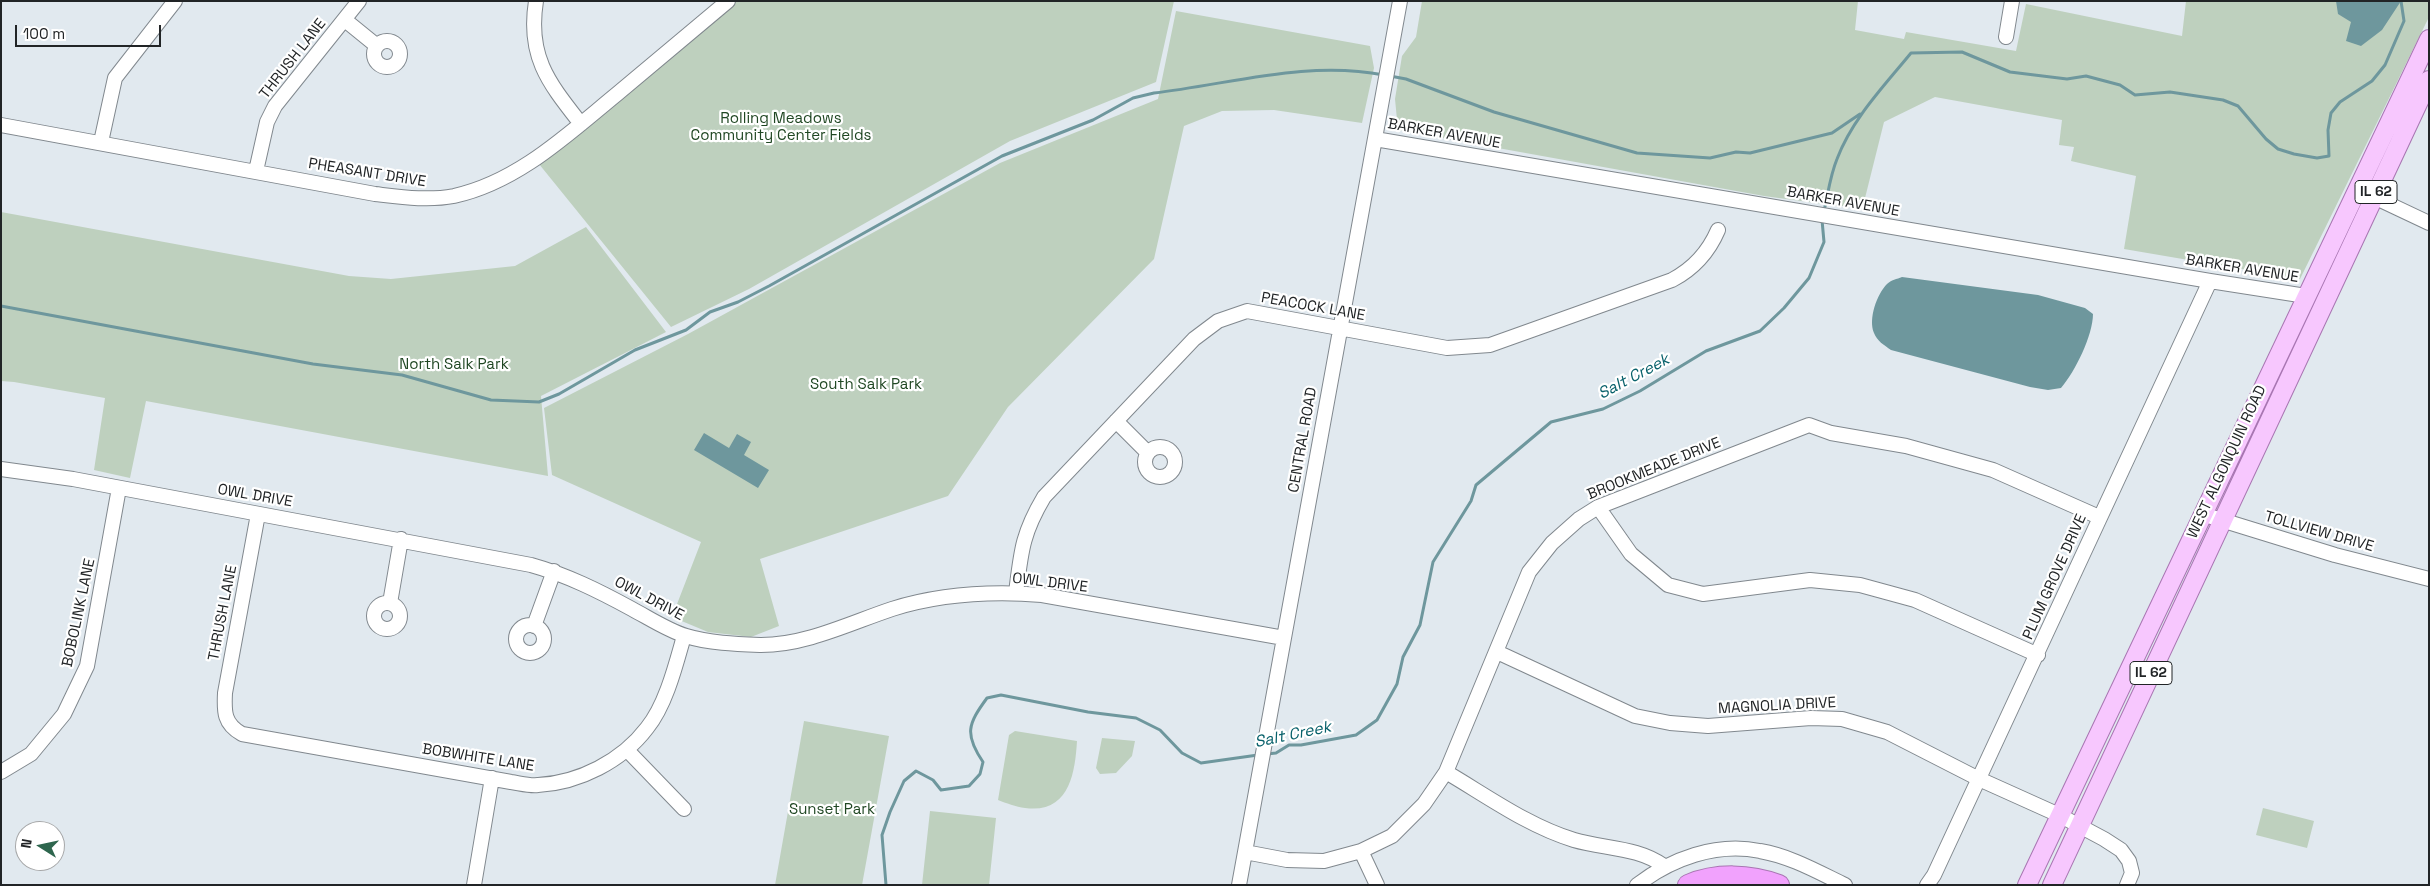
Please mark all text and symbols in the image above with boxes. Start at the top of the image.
scale bar [18,15,164,47]
street label: THRUSH LANE [256,15,330,103]
text: 100 m [23,24,65,43]
park label: Rolling Meadows Community Center Fields [691,110,871,145]
street label: BARKER AVENUE [1386,115,1502,153]
street label: PHEASANT DRIVE [307,155,427,191]
road number: IL 62 [2355,180,2397,203]
street label: BARKER AVENUE [1785,183,1901,221]
street label: BARKER AVENUE [2184,251,2300,287]
street label: PEACOCK LANE [1260,289,1366,325]
water label: Salt Creek [1595,350,1673,404]
park label: North Salk Park [399,356,509,374]
park label: South Salk Park [810,376,922,394]
street label: WEST ALGONQUIN ROAD [2184,383,2270,541]
street label: CENTRAL ROAD [1285,386,1321,494]
street label: BROOKMEADE DRIVE [1585,434,1723,504]
street label: OWL DRIVE [216,481,294,511]
street label: TOLLVIEW DRIVE [2262,508,2376,556]
street label: PLUM GROVE DRIVE [2019,512,2091,642]
street label: BOBOLINK LANE [59,557,99,669]
street label: THRUSH LANE [205,564,241,662]
street label: OWL DRIVE [1011,569,1089,597]
street label: OWL DRIVE [611,573,687,625]
road number: IL 62 [2130,661,2172,684]
street label: MAGNOLIA DRIVE [1718,694,1836,718]
water label: Salt Creek [1253,718,1333,752]
street label: BOBWHITE LANE [421,740,535,776]
park label: Sunset Park [789,801,875,819]
north arrow [15,821,65,871]
text: N [17,837,36,850]

